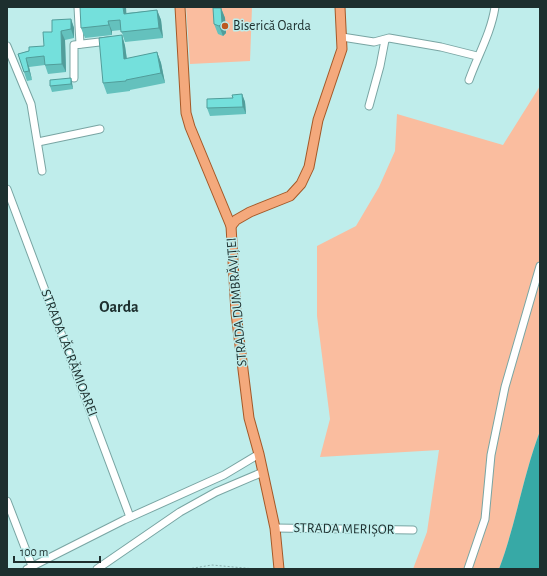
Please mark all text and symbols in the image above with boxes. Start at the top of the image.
place label: Biserică Oarda [233,19,311,33]
marker: Biserică Oarda [220,21,230,31]
street label: STRADA DUMBRĂVIȚEI [222,237,251,367]
street label: STRADA LĂCRĂMIOAREI [38,287,102,418]
district label: Oarda [99,299,139,315]
street label: STRADA MERIȘOR [293,521,395,538]
scale bar [14,538,100,564]
text: 100 m [20,546,48,558]

